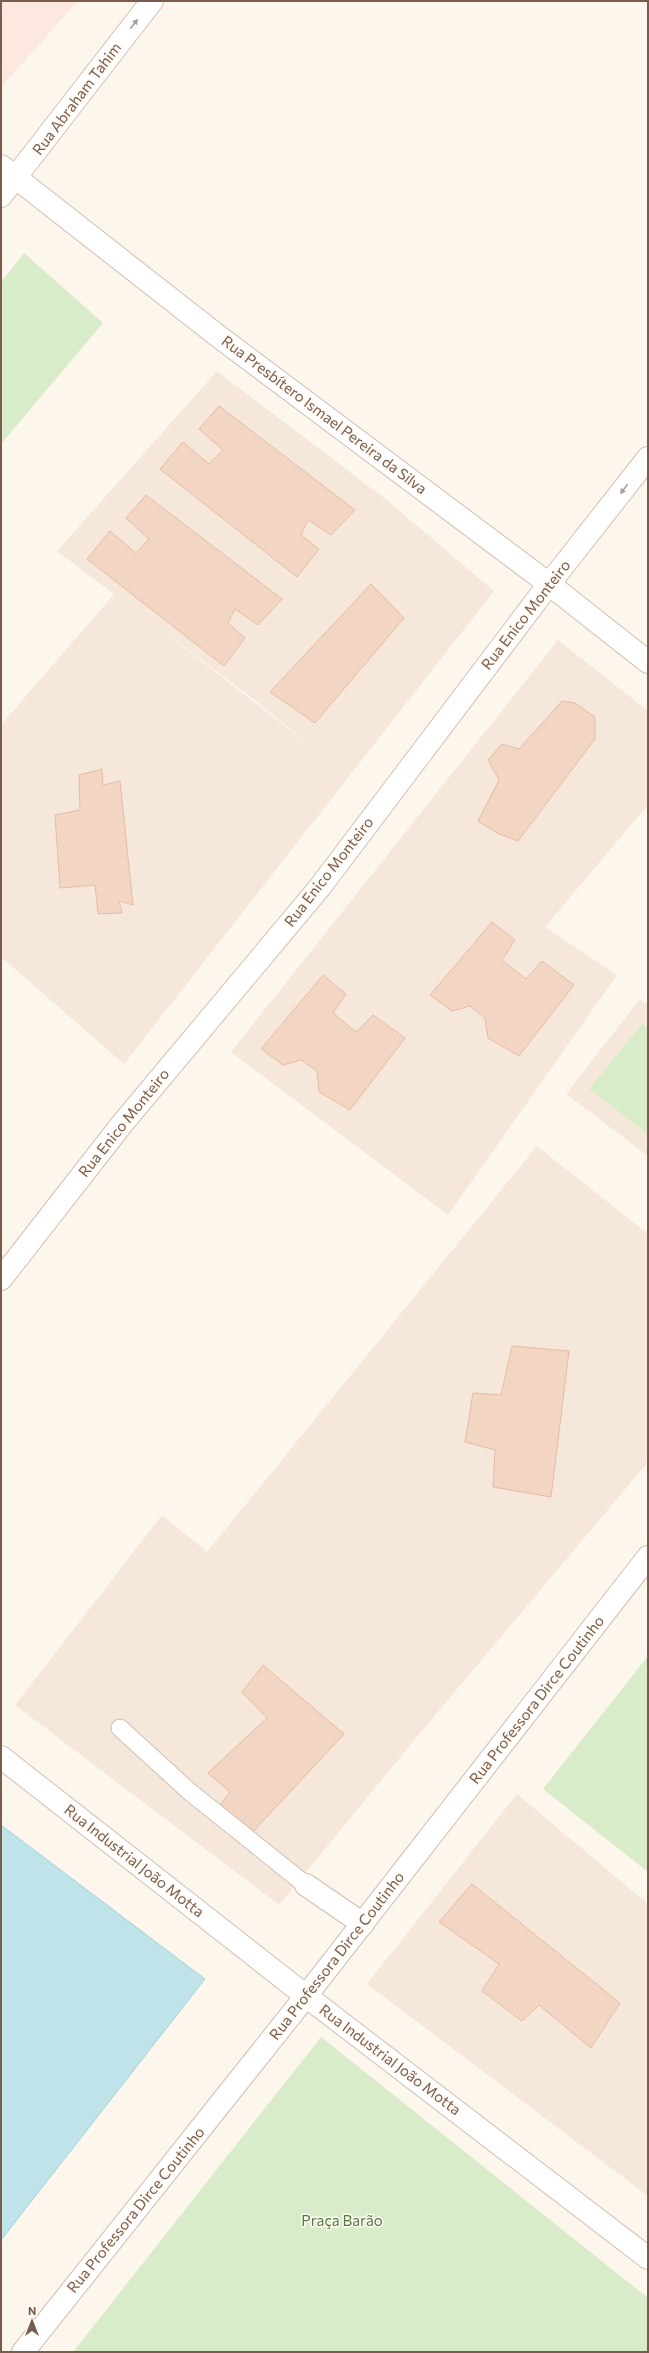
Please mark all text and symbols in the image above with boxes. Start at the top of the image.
one-way arrow [129,19,138,30]
street label: Rua Abraham Tahim [28,39,124,158]
street label: Rua Presbítero Ismael Pereira da Silva [219,331,431,497]
one-way arrow [620,483,629,494]
street label: Rua Enico Monteiro [477,556,574,673]
street label: Rua Enico Monteiro [280,813,377,930]
street label: Rua Enico Monteiro [74,1065,172,1180]
street label: Rua Professora Dirce Coutinho [465,1612,607,1787]
street label: Rua Industrial João Motta [61,1800,208,1920]
street label: Rua Professora Dirce Coutinho [265,1868,407,2043]
street label: Rua Industrial João Motta [316,2000,465,2118]
street label: Rua Professora Dirce Coutinho [63,2123,208,2296]
park label: Praça Barão [301,2211,383,2229]
north arrow [12,2301,52,2341]
text: N [28,2304,36,2317]

